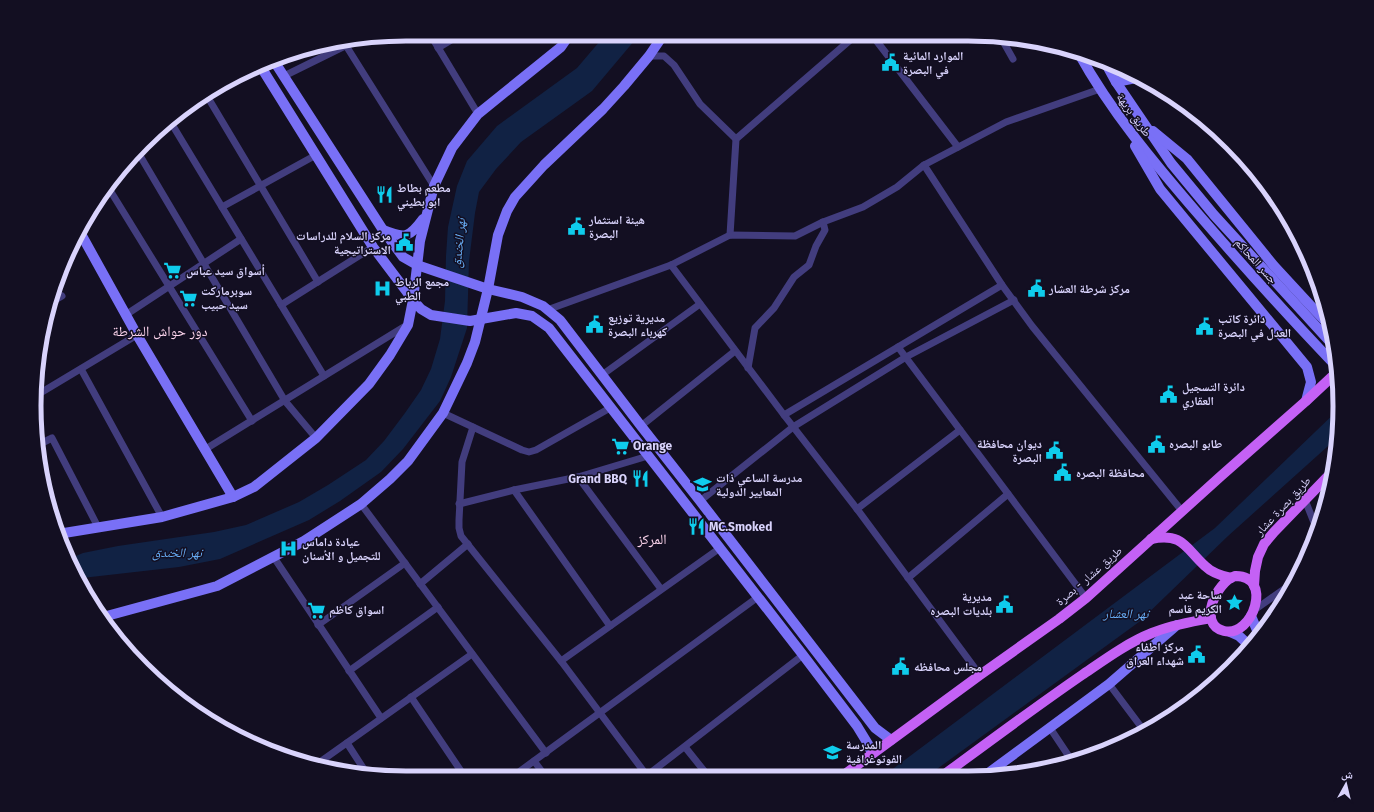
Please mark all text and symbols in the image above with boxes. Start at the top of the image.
place label: الموارد المائية في البصرة [903,49,963,80]
public building icon: الموارد المائية في البصرة [880,53,900,73]
street label: طريق بريهة [1113,91,1154,140]
place label: مطعم بطاط ابو بطيني [397,181,451,212]
restaurant icon: مطعم بطاط ابو بطيني [374,185,394,205]
place label: هيئة استثمار البصرة [588,213,645,241]
water label: نهر الخندق [449,215,469,269]
public building icon: هيئة استثمار البصرة [566,217,586,237]
place label: مركز السلام للدراسات الاستراتيجية [296,229,391,257]
public building icon: مركز السلام للدراسات الاستراتيجية [394,233,414,253]
street label: جسر المحاكم [1231,235,1280,288]
supermarket icon: أسواق سيد عباس [163,261,183,281]
place label: أسواق سيد عباس [186,264,265,279]
place label: مجمع الرباط الطبي [395,275,449,306]
hospital icon: مجمع الرباط الطبي [372,279,392,299]
public building icon: مركز شرطة العشار [1026,279,1046,299]
place label: مركز شرطة العشار [1048,282,1130,296]
place label: سوبرماركت سيد حبيب [201,284,252,312]
supermarket icon: سوبرماركت سيد حبيب [178,288,198,308]
place label: مديرية توزيع كهرباء البصرة [608,311,668,339]
place label: دائرة كاتب العدل في البصرة [1218,312,1291,343]
public building icon: مديرية توزيع كهرباء البصرة [585,315,605,335]
public building icon: دائرة كاتب العدل في البصرة [1195,316,1215,336]
district label: دور حواش الشرطة [113,323,208,340]
place label: دائرة التسجيل العقاري [1182,380,1245,411]
public building icon: دائرة التسجيل العقاري [1159,384,1179,404]
public building icon: طابو البصره [1146,434,1166,454]
supermarket icon: Orange [610,436,630,456]
place label: ديوان محافظة البصرة [977,437,1042,465]
place label: طابو البصره [1169,437,1222,451]
place label: Orange [633,439,673,453]
public building icon: ديوان محافظة البصرة [1045,441,1065,461]
public building icon: محافظة البصره [1053,463,1073,483]
place label: محافظة البصره [1076,466,1145,480]
restaurant icon: Grand BBQ [630,469,650,489]
place label: مدرسة الساعي ذات المعايير الدولية [716,471,803,499]
place label: Grand BBQ [568,472,628,486]
street label: طريق بصرة عشار [1252,474,1314,539]
school or university icon: مدرسة الساعي ذات المعايير الدولية [693,475,713,495]
restaurant icon: MC.Smoked [686,517,706,537]
place label: MC.Smoked [709,520,772,534]
district label: المركز [636,531,667,548]
place label: عيادة داماس للتجميل و الأسنان [302,535,381,564]
hospital icon: عيادة داماس للتجميل و الأسنان [279,539,299,559]
street label: طريق عشار - بصرة [1053,543,1125,609]
water label: نهر الخندق [152,545,204,561]
place label: ساحة عبد الكريم قاسم [1168,588,1222,617]
place label: مديرية بلديات البصره [930,590,992,618]
place icon: ساحة عبد الكريم قاسم [1225,592,1245,612]
public building icon: مديرية بلديات البصره [995,594,1015,614]
supermarket icon: اسواق كاظم [306,600,326,620]
place label: اسواق كاظم [329,603,385,618]
water label: نهر العشار [1102,606,1151,621]
place label: مركز اطفاء شهداء العراق [1126,640,1184,669]
public building icon: مركز اطفاء شهداء العراق [1187,644,1207,664]
public building icon: مجلس محافظه [891,657,911,677]
place label: مجلس محافظه [914,660,982,675]
place label: المدرسة الفوتوغرافية [846,738,902,766]
school or university icon: المدرسة الفوتوغرافية [823,742,843,762]
north arrow [1326,764,1366,804]
text: ش [1340,767,1354,783]

